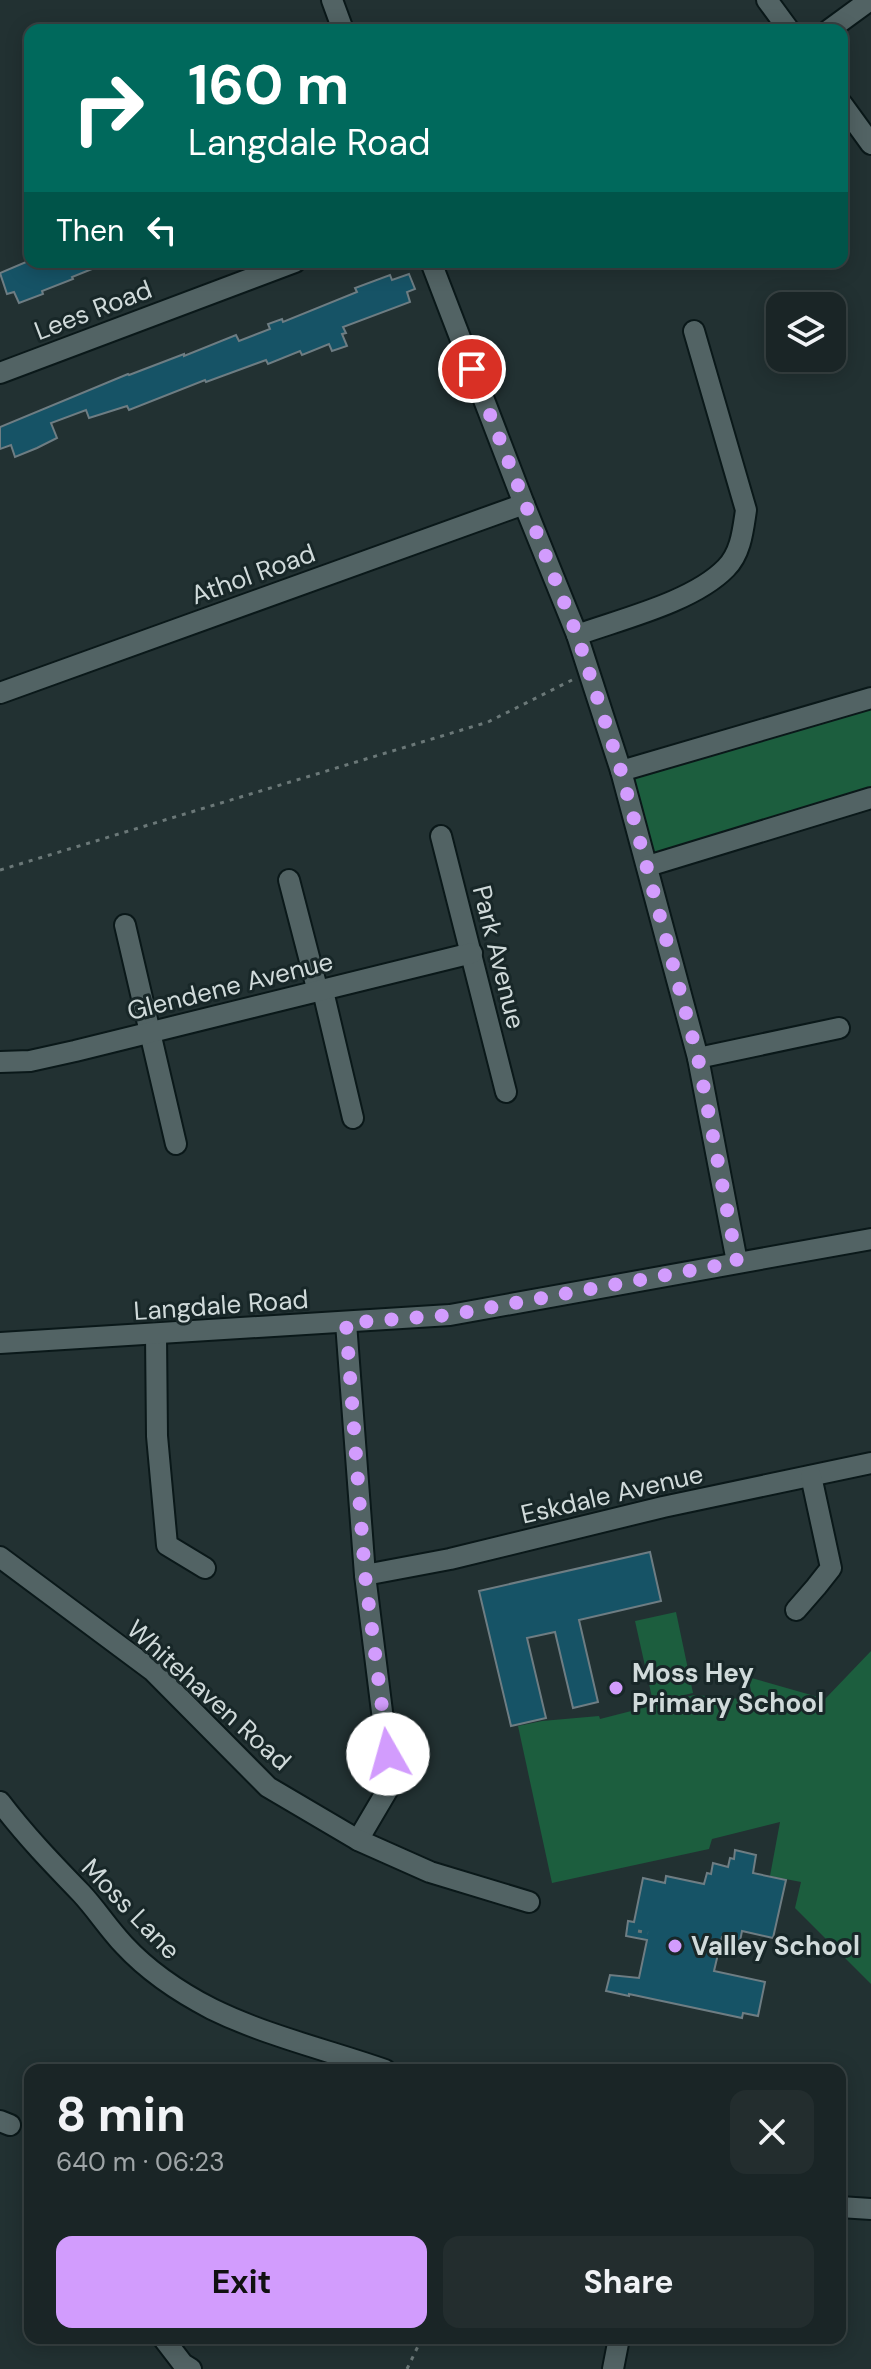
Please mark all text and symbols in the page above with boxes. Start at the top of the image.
text: 160 m [188,48,349,121]
icon: right [56,56,160,160]
text: Langdale Road [188,119,431,166]
icon: left [140,208,184,252]
text: Then [56,211,124,250]
street label: Lees Road [29,272,157,348]
map controls [766,292,846,372]
button: layers [766,292,846,372]
pin [438,335,506,403]
icon: arrive [450,347,494,391]
street label: Athol Road [186,536,320,612]
street label: Park Avenue [465,882,533,1032]
street label: Glendene Avenue [123,944,337,1028]
street label: Langdale Road [132,1282,310,1328]
street label: Eskdale Avenue [517,1456,707,1532]
street label: Whitehaven Road [120,1612,298,1778]
place label: Moss Hey Primary School [632,1656,824,1720]
marker: Moss Hey Primary School [607,1679,625,1697]
position arrow [346,1712,430,1796]
street label: Moss Lane [74,1851,188,1967]
place label: Valley School [691,1929,860,1963]
marker: Valley School [666,1937,684,1955]
text: 8 min [56,2083,186,2146]
button: close [730,2090,814,2174]
text: 640 m · 06:23 [56,2145,225,2179]
button: Exit [56,2236,427,2328]
button: Share [443,2236,814,2328]

